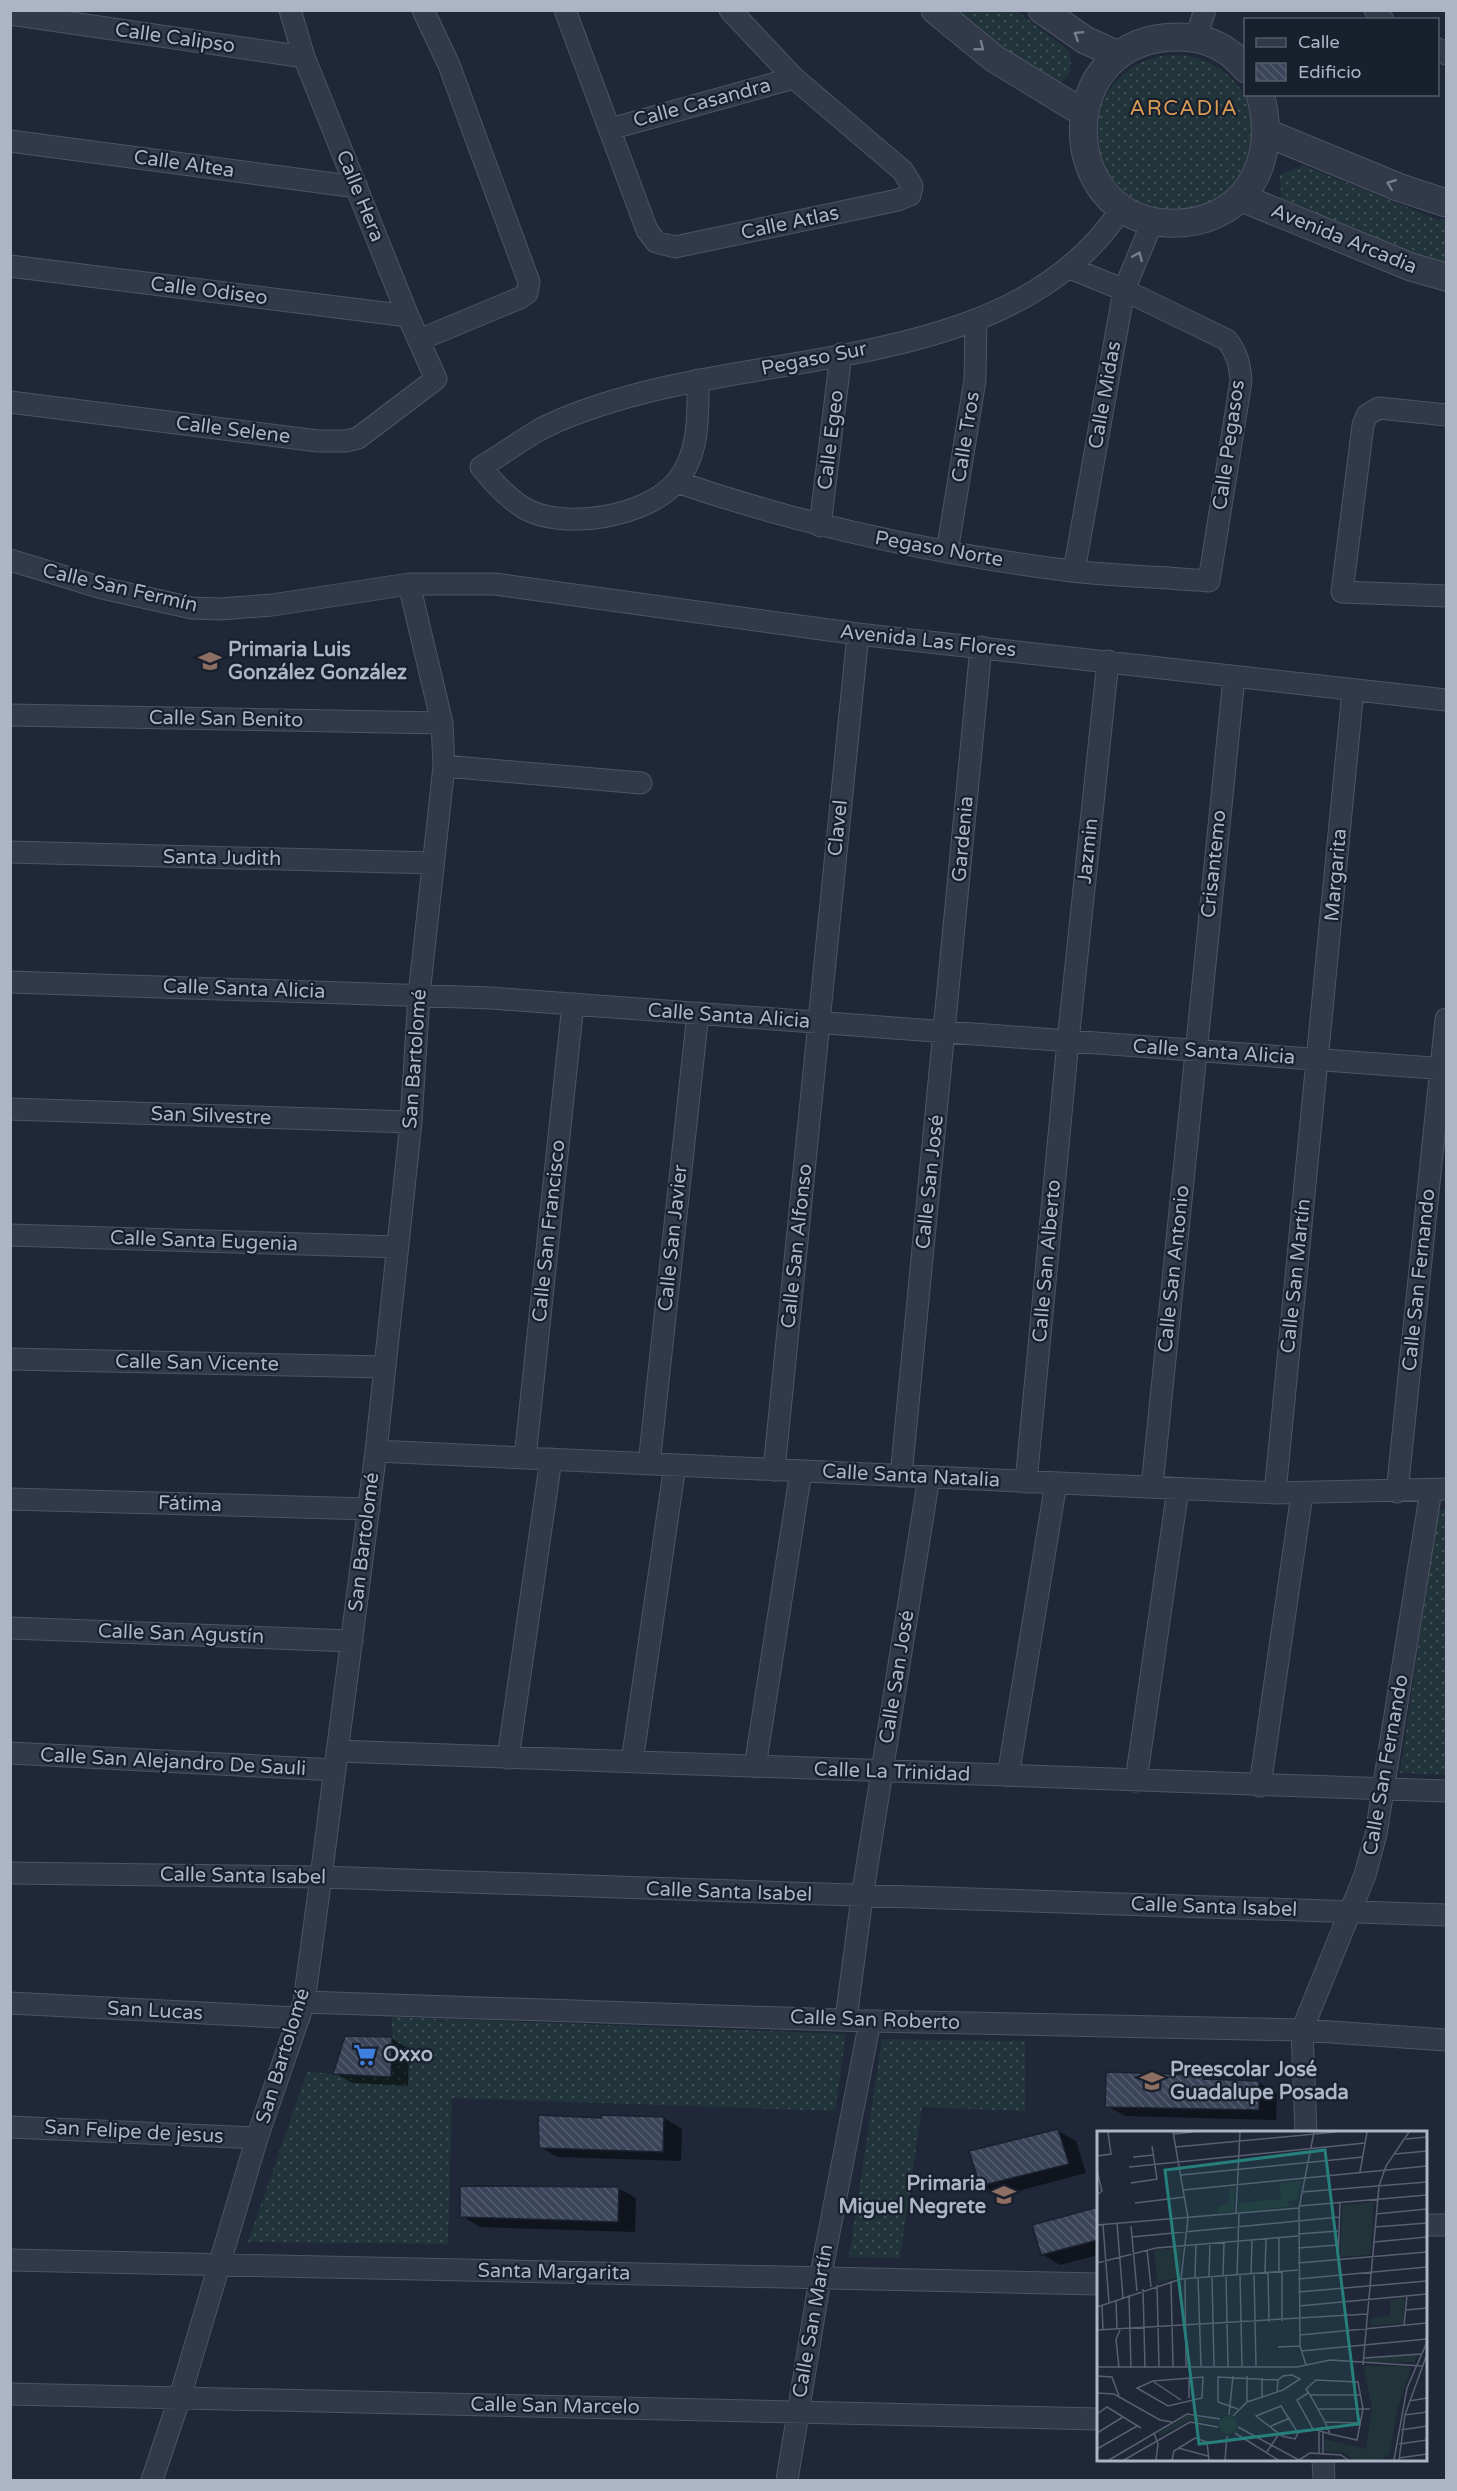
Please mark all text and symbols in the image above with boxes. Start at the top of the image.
street label: Calle Calipso [113,18,237,58]
legend [1244,18,1439,96]
one-way arrow [1074,31,1084,43]
text: Calle [1298,31,1340,53]
one-way arrow [974,39,985,50]
text: Edificio [1298,61,1362,83]
street label: Calle Casandra [631,73,773,133]
district label: ARCADIA [1130,96,1238,121]
street label: Calle Altea [132,145,236,183]
street label: Calle Hera [331,147,389,245]
one-way arrow [1387,179,1398,191]
street label: Avenida Arcadia [1268,199,1420,279]
street label: Calle Atlas [739,201,841,245]
one-way arrow [1131,252,1143,263]
street label: Calle Odiseo [149,272,269,310]
street label: Pegaso Sur [759,337,869,381]
street label: Calle Midas [1084,339,1126,451]
street label: Calle Pegasos [1208,378,1250,512]
street label: Calle Egeo [813,389,849,491]
street label: Calle Tros [947,390,985,484]
street label: Calle Selene [174,411,292,449]
street label: Pegaso Norte [873,526,1005,572]
street label: Calle San Fermín [40,558,200,618]
street label: Avenida Las Flores [839,620,1017,662]
place label: Primaria Luis González González [228,638,407,685]
school or university icon: Primaria Luis González González [197,648,223,674]
street label: Calle San Benito [149,706,303,732]
street label: Gardenia [947,795,979,883]
street label: Clavel [823,799,853,857]
street label: Crisantemo [1196,809,1232,919]
street label: Jazmin [1073,817,1103,885]
street label: Margarita [1320,827,1352,923]
street label: Santa Judith [163,845,281,871]
street label: Calle Santa Alicia [162,974,326,1004]
street label: San Bartolomé [398,988,432,1130]
street label: Calle Santa Alicia [647,998,811,1034]
street label: Calle Santa Alicia [1132,1034,1296,1070]
street label: San Silvestre [150,1102,272,1130]
street label: Calle San José [911,1114,949,1250]
street label: Calle San Francisco [527,1139,571,1323]
street label: Calle San Alfonso [776,1162,818,1330]
street label: Calle San Javier [653,1163,693,1313]
street label: Calle San Alberto [1028,1178,1066,1344]
street label: Calle San Antonio [1153,1184,1195,1354]
street label: Calle San Fernando [1397,1188,1441,1372]
street label: Calle San Martín [1276,1197,1316,1355]
street label: Calle Santa Eugenia [110,1226,298,1256]
street label: Calle San Vicente [115,1350,279,1376]
street label: Calle Santa Natalia [821,1459,1001,1493]
street label: San Bartolomé [344,1471,384,1613]
street label: Fátima [158,1491,222,1517]
street label: Calle San José [875,1608,919,1746]
street label: Calle San Agustín [97,1619,265,1649]
street label: Calle San Fernando [1358,1673,1414,1857]
street label: Calle San Alejandro De Sauli [39,1743,307,1781]
street label: Calle La Trinidad [813,1757,971,1787]
street label: Calle Santa Isabel [160,1863,326,1889]
street label: Calle Santa Isabel [645,1877,813,1907]
street label: Calle Santa Isabel [1130,1892,1298,1922]
street label: San Bartolomé [251,1985,315,2127]
street label: San Lucas [106,1997,204,2025]
street label: Calle San Roberto [790,2005,960,2035]
supermarket icon: Oxxo [352,2042,378,2068]
place label: Oxxo [383,2043,433,2067]
place label: Preescolar José Guadalupe Posada [1170,2058,1349,2105]
school or university icon: Preescolar José Guadalupe Posada [1139,2068,1165,2094]
street label: San Felipe de jesus [44,2115,224,2149]
inset map [1097,2131,1427,2461]
place label: Primaria Miguel Negrete [838,2172,986,2219]
school or university icon: Primaria Miguel Negrete [991,2182,1017,2208]
street label: Calle San Martín [788,2242,838,2400]
street label: Santa Margarita [477,2259,631,2285]
street label: Calle San Marcelo [470,2393,640,2419]

